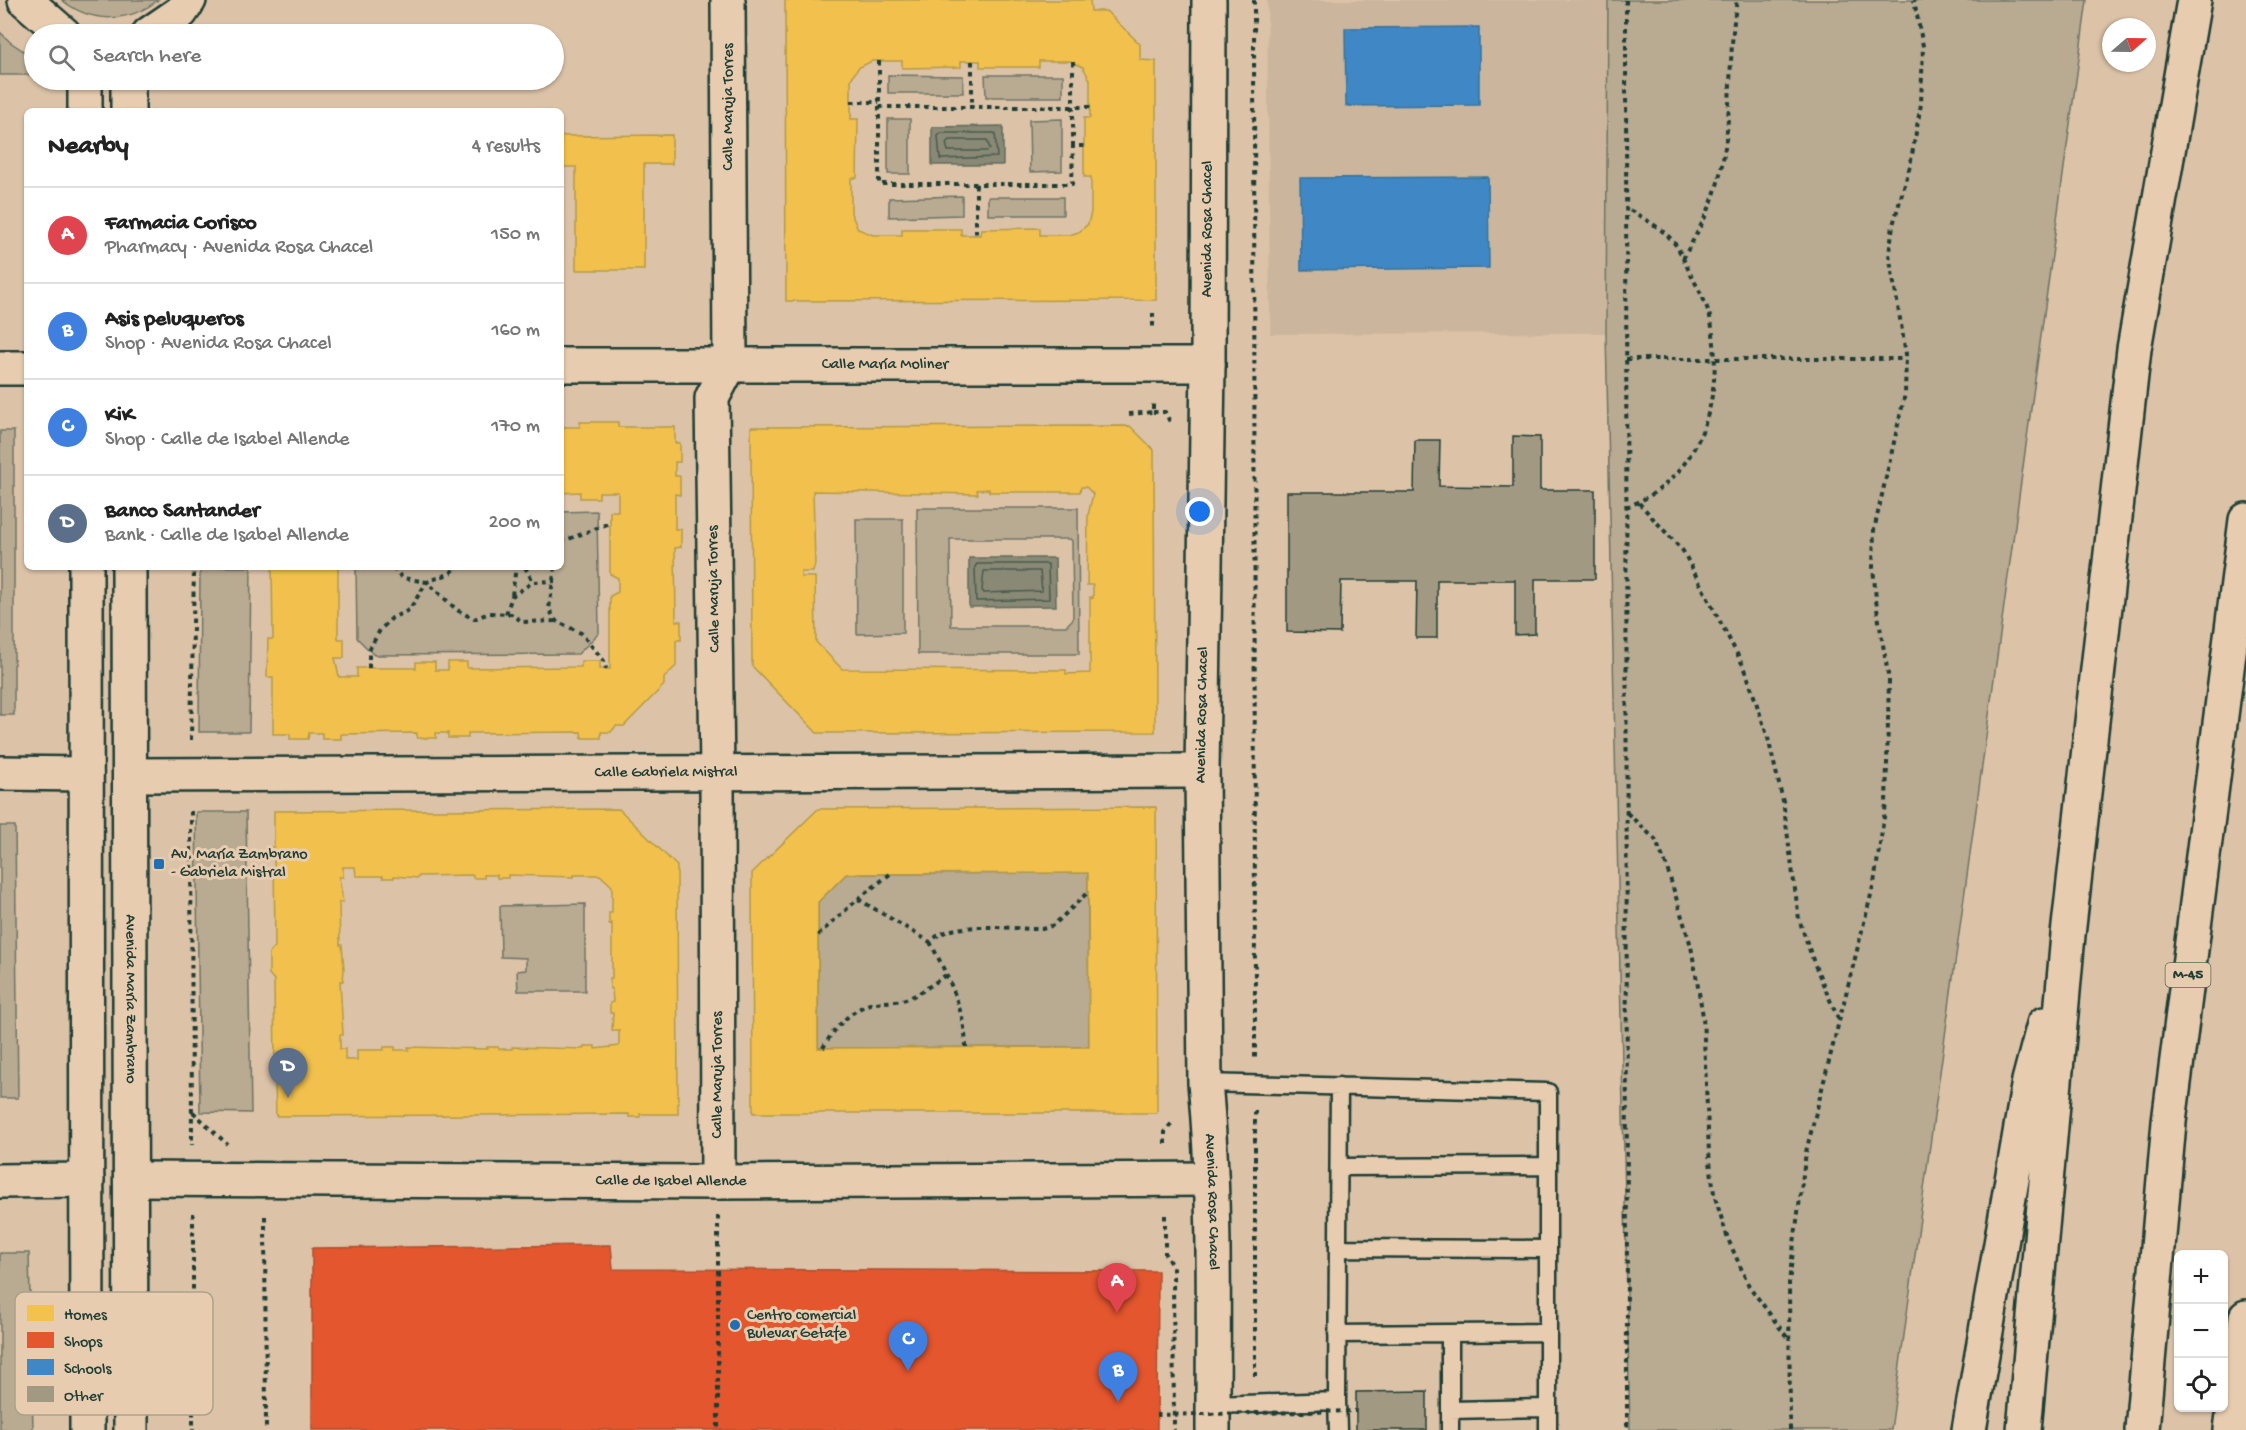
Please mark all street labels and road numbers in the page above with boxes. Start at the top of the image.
street label: Calle Maruja Torres [720,42,739,171]
street label: Avenida Rosa Chacel [1199,161,1218,297]
street label: Calle María Moliner [822,356,950,375]
street label: Calle Maruja Torres [704,524,726,653]
street label: Avenida Rosa Chacel [1192,647,1214,783]
street label: Calle Gabriela Mistral [595,763,737,783]
street label: Avenida María Zambrano [120,914,140,1084]
road number: M-45 [2166,963,2210,987]
street label: Calle Maruja Torres [709,1010,728,1139]
street label: Avenida Rosa Chacel [1199,1133,1223,1270]
street label: Calle de Isabel Allende [596,1172,747,1192]

